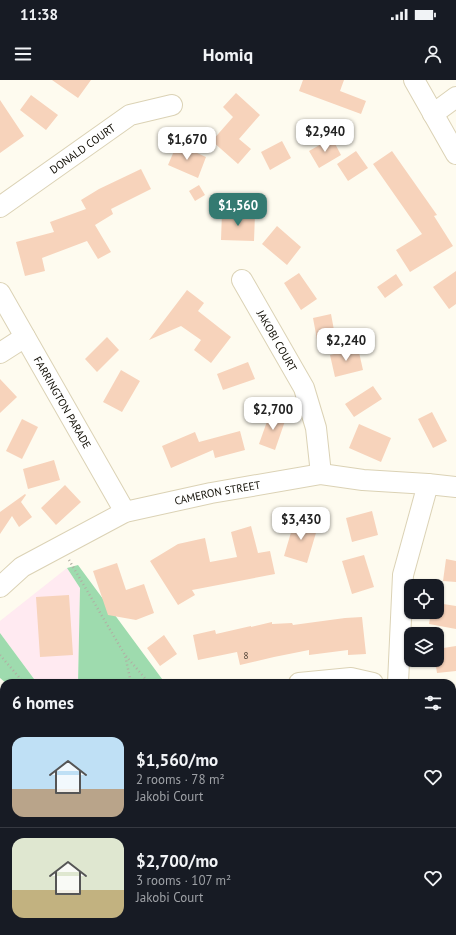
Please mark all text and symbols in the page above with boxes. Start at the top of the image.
text: 11:38 [20,5,58,24]
icon: menu [12,43,34,65]
text: Homiq [203,43,253,66]
icon: person [422,43,444,65]
pin: $2,940 [292,119,358,153]
street label: DONALD COURT [47,121,118,177]
text: $2,940 [305,123,345,140]
pin: $1,670 [154,127,220,161]
text: $1,670 [167,131,207,148]
pin: $1,560 [205,193,271,227]
text: $1,560 [218,197,258,214]
street label: JAKOBI COURT [253,307,300,374]
pin: $2,240 [313,328,379,362]
text: $2,240 [326,332,366,349]
street label: FARRINGTON PARADE [31,354,94,451]
pin: $2,700 [240,397,306,431]
text: $2,700 [253,401,293,418]
street label: CAMERON STREET [173,478,262,508]
pin: $3,430 [268,507,334,541]
text: $3,430 [281,511,321,528]
map controls [404,579,444,667]
button: locate [404,579,444,619]
button: layers [404,627,444,667]
house number: 8 [244,650,249,661]
text: 6 homes [12,692,74,714]
icon: filters [422,692,444,714]
text: $1,560/mo [136,749,218,771]
icon: home [44,753,92,801]
icon: heart [422,766,444,788]
text: 2 rooms · 78 m² [136,771,225,788]
text: Jakobi Court [136,788,203,805]
text: $2,700/mo [136,850,218,872]
icon: home [44,854,92,902]
icon: heart [422,867,444,889]
text: 3 rooms · 107 m² [136,872,231,889]
text: Jakobi Court [136,889,203,906]

